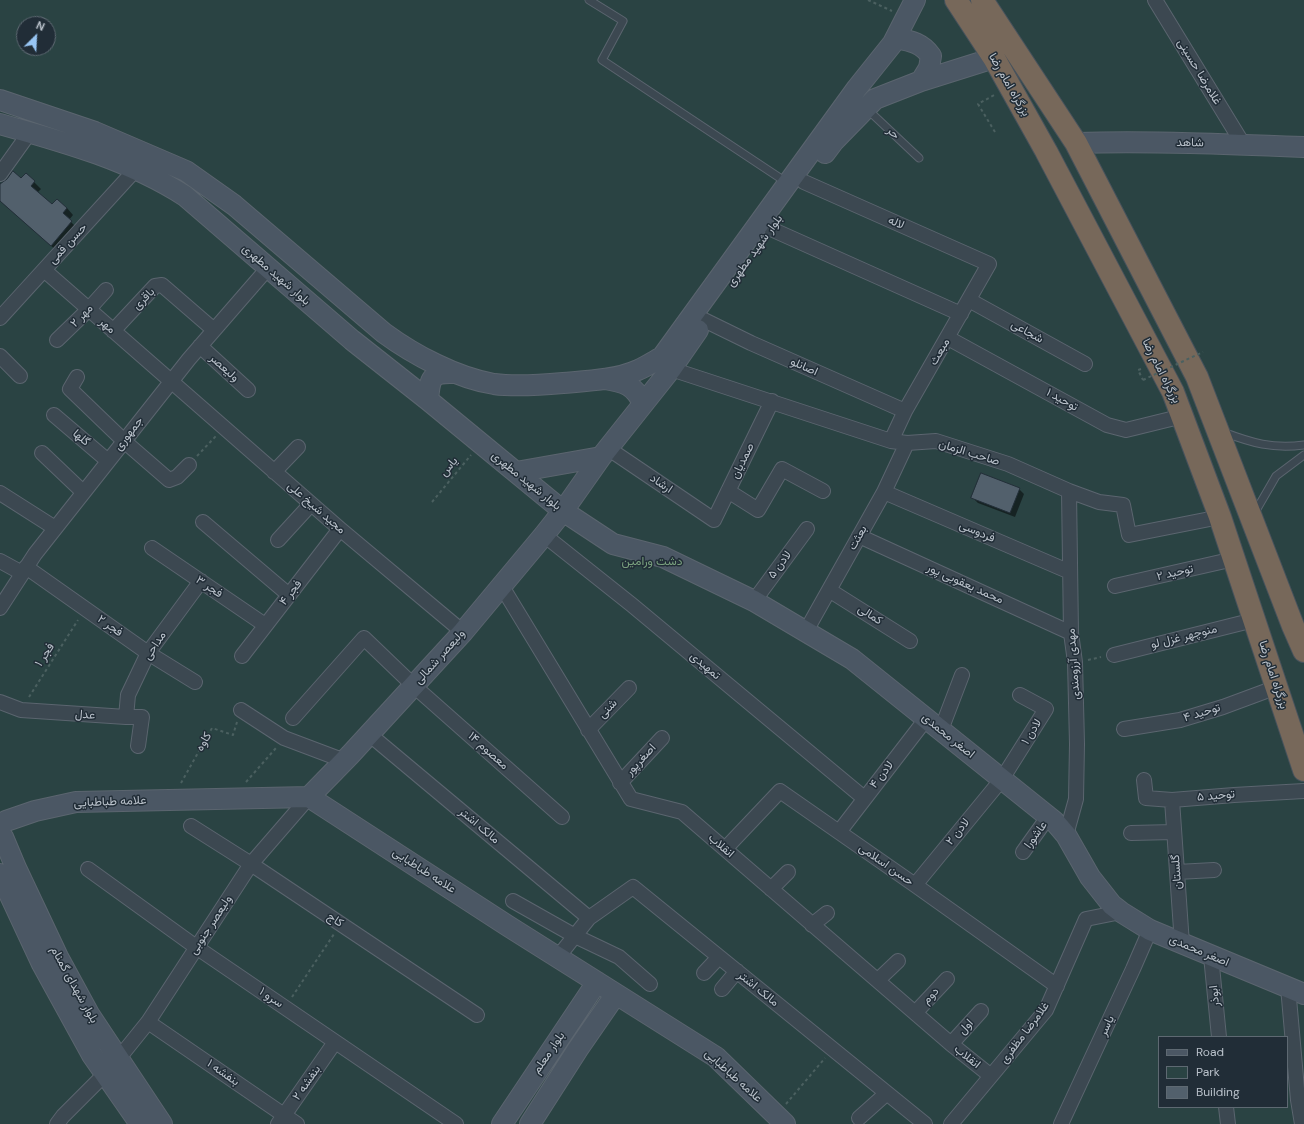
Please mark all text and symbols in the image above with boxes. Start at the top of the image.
north arrow [16,16,56,56]
text: N [34,18,47,34]
street label: غلامرضا حسینی [1174,36,1224,108]
street label: بزرگراه امام رضا [985,51,1033,119]
street label: حر [883,123,903,143]
street label: شاهد [1176,136,1204,150]
street label: بلوار شهید مطهری [724,212,786,290]
street label: لاله [886,213,906,233]
street label: حسن قمی [46,221,90,267]
street label: بلوار شهید مطهری [239,241,313,309]
street label: باقری [130,285,158,313]
street label: مهر ۲ [68,301,96,331]
street label: مهر [96,315,118,337]
street label: شجاعی [1008,317,1046,347]
street label: مبعث [927,336,953,368]
street label: بزرگراه امام رضا [1139,336,1183,406]
street label: ولیعصر [206,351,242,385]
street label: اصانلو [788,355,820,379]
street label: توحید ۱ [1043,385,1081,415]
street label: جمهوری [111,414,147,454]
street label: گلها [69,427,93,449]
street label: صاحب الزمان [937,437,1001,469]
street label: صمدیان [728,441,758,481]
street label: بلوار شهید مطهری [488,448,564,514]
street label: یاس [437,454,461,480]
street label: ارشاد [647,471,675,497]
street label: مجید شیخ علی [284,479,348,537]
street label: فردوسی [957,518,997,546]
street label: بعثت [845,523,871,553]
street label: لادن ۵ [765,548,795,582]
park label: دشت ورامین [622,555,682,569]
street label: محمد یعقوبی پور [924,561,1006,607]
street label: توحید ۲ [1155,562,1195,584]
street label: فجر ۳ [193,573,225,601]
street label: فجر ۴ [277,577,305,609]
street label: کمالی [855,602,885,628]
street label: فجر ۲ [94,612,126,640]
street label: منوچهر غزل لو [1149,622,1219,652]
street label: ولیعصر شمالی [412,627,468,687]
street label: مهدی آرزومندی [1064,628,1084,700]
street label: مداحی [140,629,170,663]
street label: بزرگراه امام رضا [1255,639,1291,711]
street label: فجر ۱ [32,641,58,669]
street label: تمهیدی [687,649,723,683]
street label: شنی [595,696,621,722]
street label: توحید ۴ [1182,701,1222,725]
street label: عدل [74,707,96,723]
street label: اصغر محمدی [919,710,977,762]
street label: لادن ۱ [1019,717,1045,747]
street label: ۱۴ معصوم [465,729,511,773]
street label: کاوه [193,730,215,754]
street label: اصغرپور [623,741,659,779]
street label: لادن ۴ [867,758,897,792]
street label: توحید ۵ [1196,787,1236,805]
street label: علامه طباطبایی [73,794,147,810]
street label: مالک اشتر [456,805,502,847]
street label: لادن ۲ [943,816,973,848]
street label: عاشورا [1021,819,1051,851]
street label: انقلاب [705,831,737,861]
street label: حسن اسلامی [856,841,916,889]
street label: علامه طباطبایی [390,845,458,897]
street label: گلستان [1169,854,1185,890]
street label: ولیعصر جنوبی [186,893,236,957]
street label: کاج [324,909,346,931]
street label: اصغر محمدی [1167,932,1231,970]
street label: بلوار شهدای گمنام [47,944,101,1026]
street label: مالک اشتر [735,968,781,1010]
street label: دوم [920,984,942,1008]
street label: سرو ۱ [256,985,286,1011]
street label: ابوذر [1207,985,1223,1007]
street label: غلامرضا مظفری [997,999,1053,1067]
street label: یاسر [1096,1013,1118,1039]
street label: اول [955,1016,977,1038]
street label: بلوار معلم [530,1029,568,1077]
legend [1158,1036,1288,1108]
street label: انقلاب [951,1042,983,1072]
text: Road [1196,1044,1224,1060]
street label: علامه طباطبایی [701,1046,765,1106]
street label: بنفشه ۱ [204,1057,242,1089]
street label: بنفشه ۲ [290,1063,324,1103]
text: Park [1196,1064,1220,1080]
text: Building [1196,1084,1240,1100]

